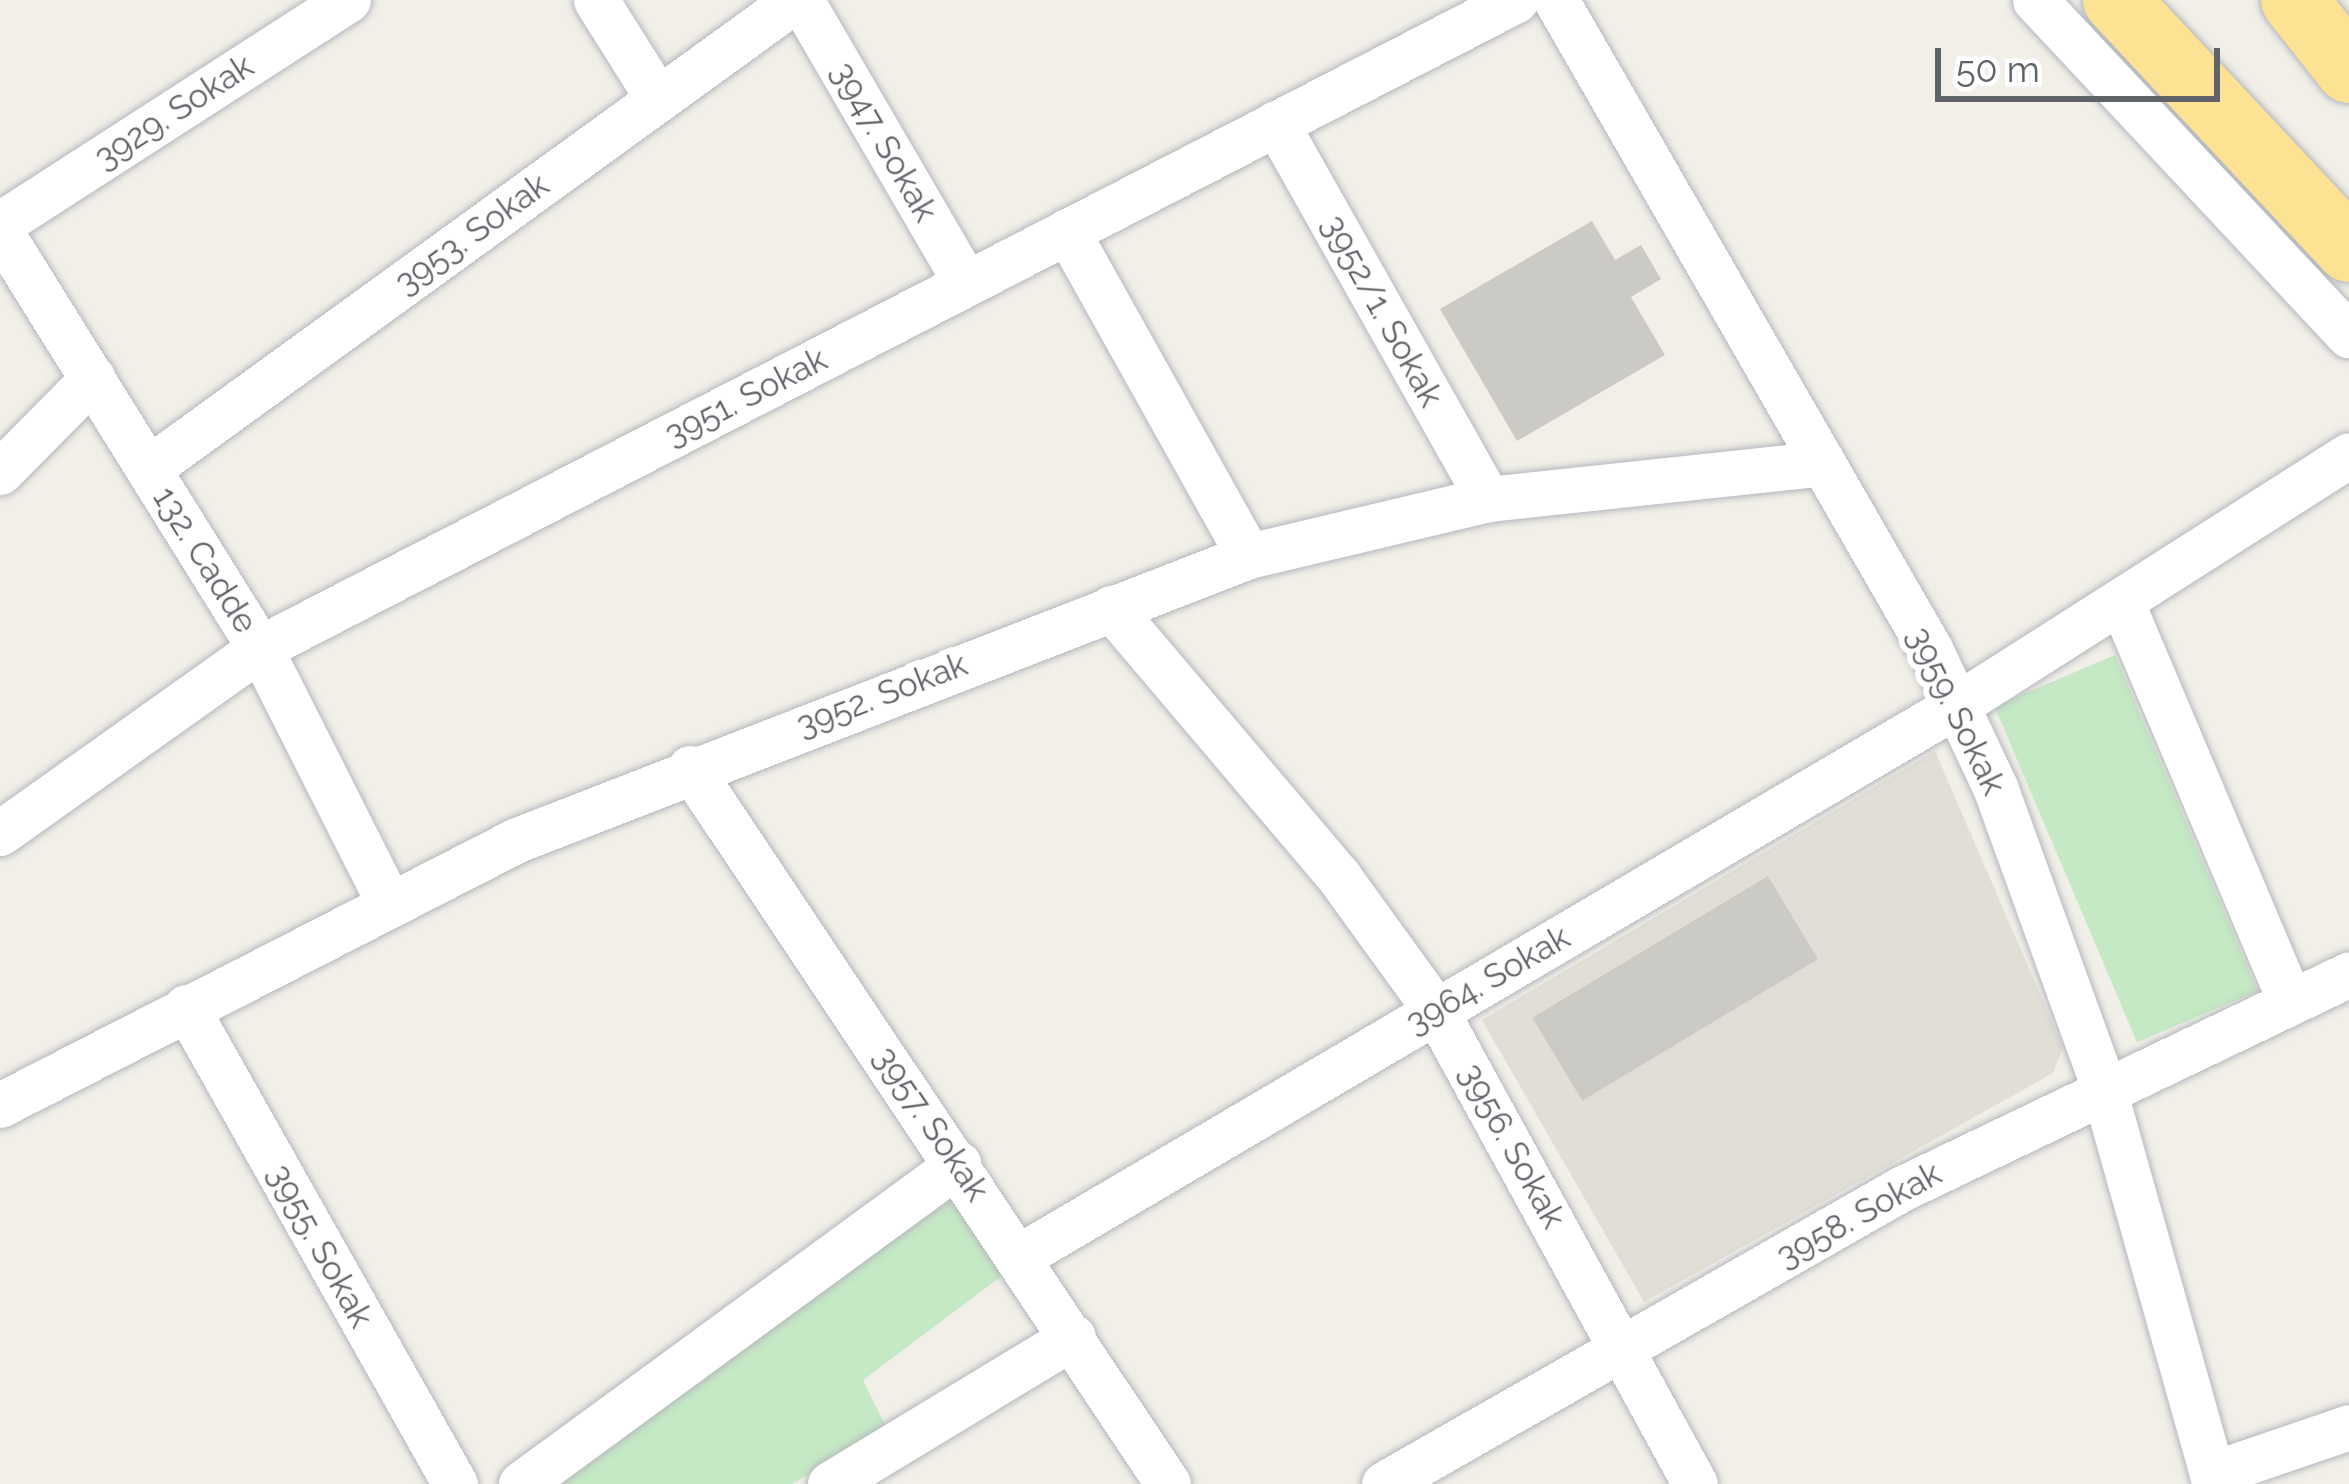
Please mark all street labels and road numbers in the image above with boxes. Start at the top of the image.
street label: 3929. Sokak [87,46,261,178]
street label: 3947. Sokak [822,55,946,229]
street label: 3953. Sokak [388,165,556,303]
street label: 3952/1. Sokak [1313,208,1451,414]
street label: 3951. Sokak [658,339,834,455]
street label: 132. Cadde [145,480,265,640]
street label: 3959. Sokak [1898,621,2014,801]
street label: 3952. Sokak [791,644,973,746]
street label: 3964. Sokak [1399,917,1577,1043]
street label: 3957. Sokak [865,1039,997,1209]
street label: 3956. Sokak [1451,1057,1573,1235]
street label: 3958. Sokak [1770,1154,1948,1276]
street label: 3955. Sokak [259,1158,381,1334]

